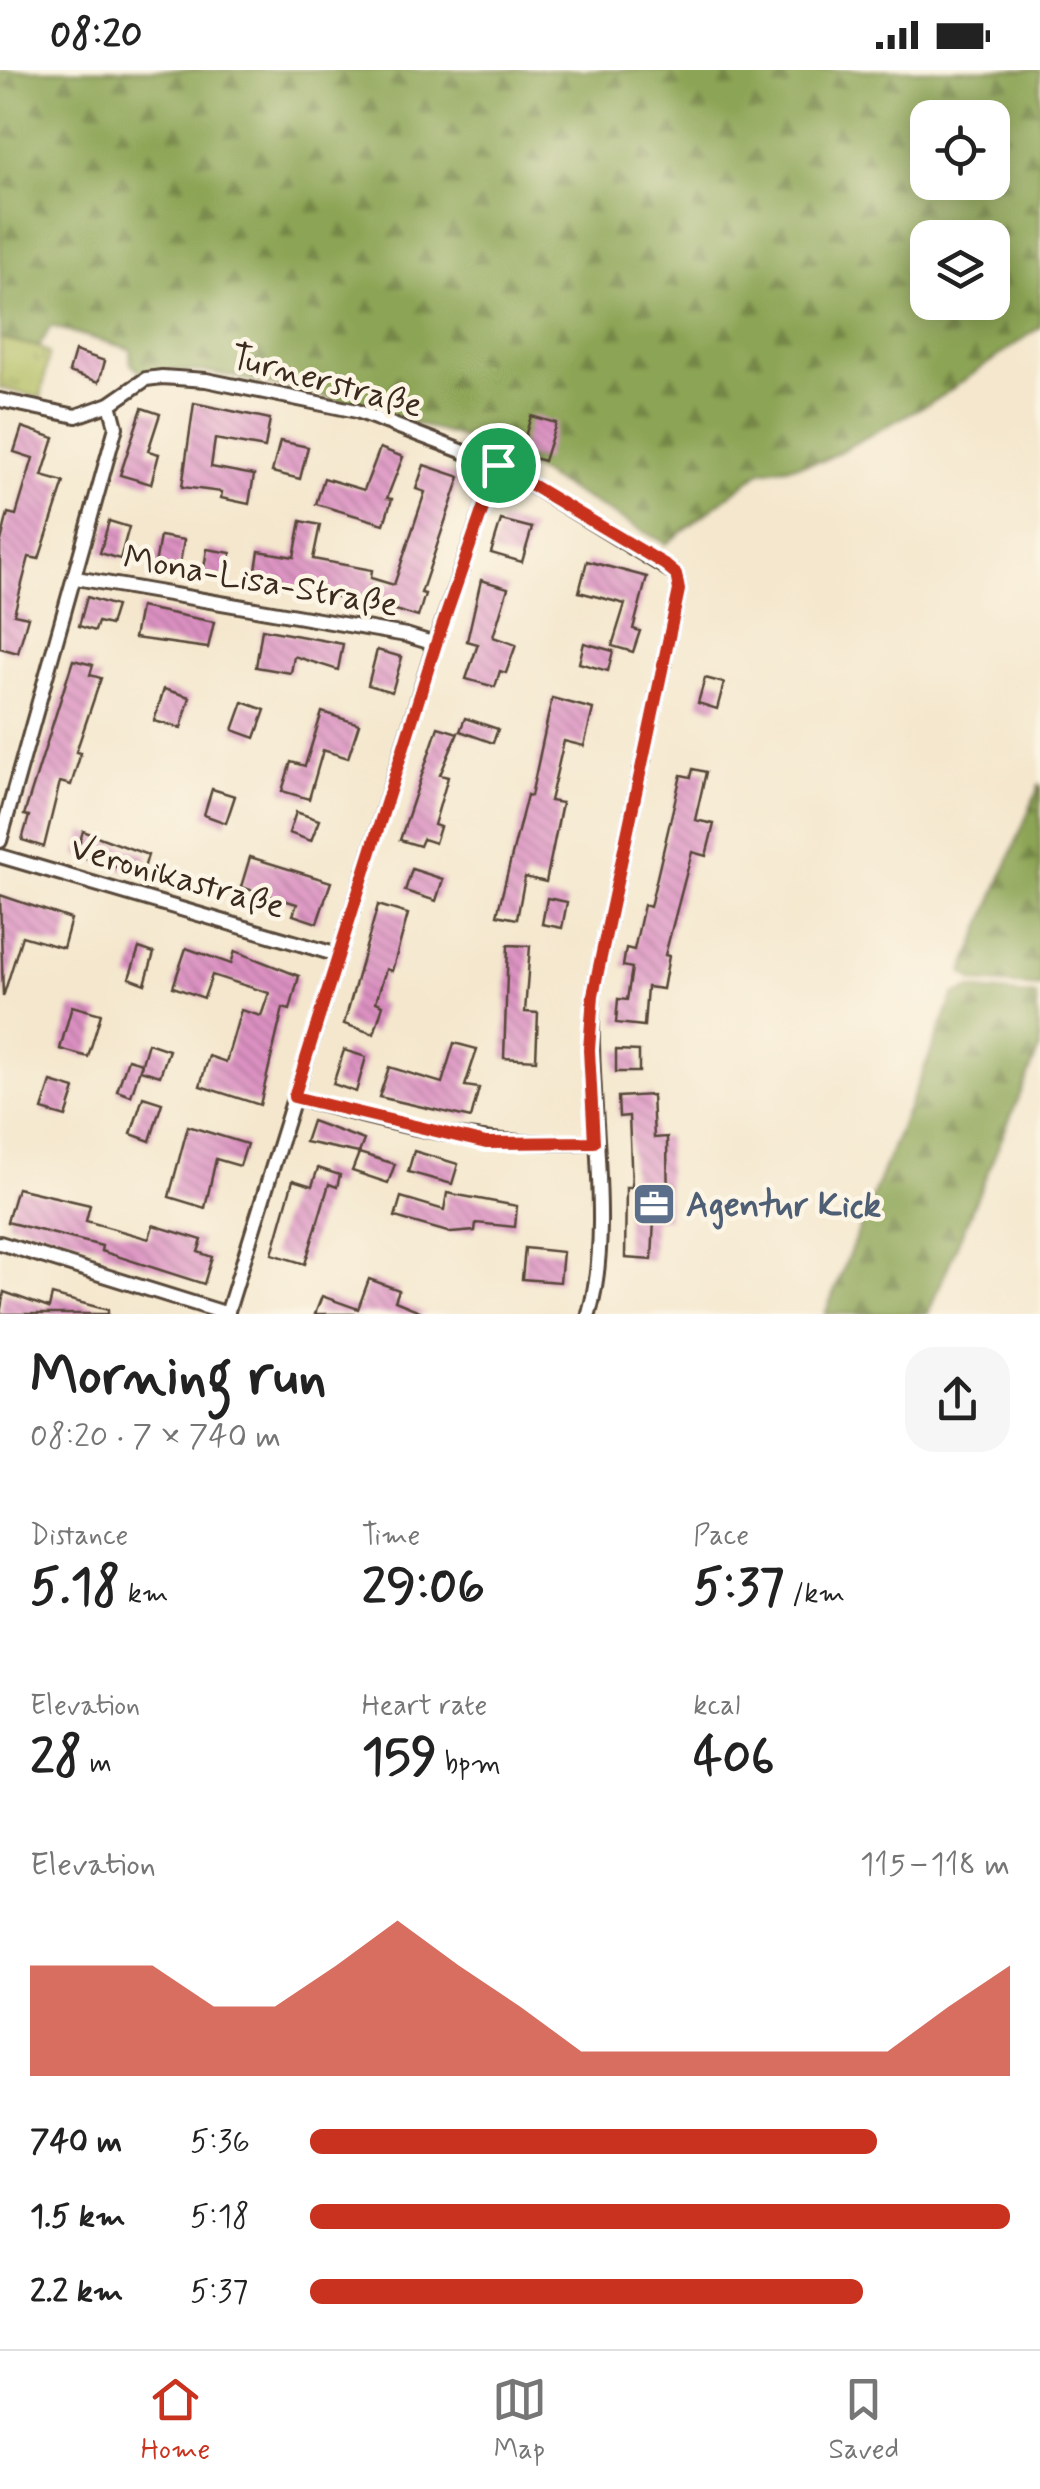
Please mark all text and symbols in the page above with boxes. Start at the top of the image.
text: 08:20 [50,11,143,60]
map controls [910,100,1010,320]
button: locate [910,100,1010,200]
button: layers [910,220,1010,320]
street label: Turnerstraße [225,334,427,430]
pin [456,423,541,508]
icon: arrive [471,438,526,493]
street label: Mona-Lisa-Straße [120,535,402,629]
street label: Veronikastraße [65,825,290,931]
office icon: Agentur Kick [631,1181,677,1227]
place label: Agentur Kick [686,1183,882,1230]
text: Morning run [30,1342,327,1414]
button: share [905,1347,1010,1452]
text: 08:20 · 7 × 740 m [30,1416,281,1458]
text: Distance [30,1518,128,1555]
text: Time [362,1518,420,1555]
text: Pace [693,1518,749,1555]
text: 5.18 [30,1555,120,1621]
text: 29:06 [362,1555,485,1621]
text: 5:37 [693,1555,784,1621]
text: km [120,1576,169,1613]
text: /km [784,1576,845,1613]
text: Elevation [30,1688,140,1725]
text: Heart rate [362,1688,487,1725]
text: kcal [693,1688,740,1725]
text: 28 [30,1725,82,1791]
text: 159 [362,1725,437,1791]
text: 406 [693,1725,775,1791]
text: m [82,1746,112,1783]
text: bpm [437,1746,501,1783]
text: Elevation [30,1844,156,1886]
text: 115–118 m [860,1844,1010,1886]
text: 740 m [30,2121,122,2163]
text: 5:36 [190,2121,250,2163]
text: 1.5 km [30,2196,126,2238]
text: 5:18 [190,2196,250,2238]
text: 2.2 km [30,2271,123,2313]
text: 5:37 [190,2271,248,2313]
tab: Home [141,2372,210,2469]
tab: Map [492,2372,547,2469]
tab: Saved [828,2372,899,2469]

